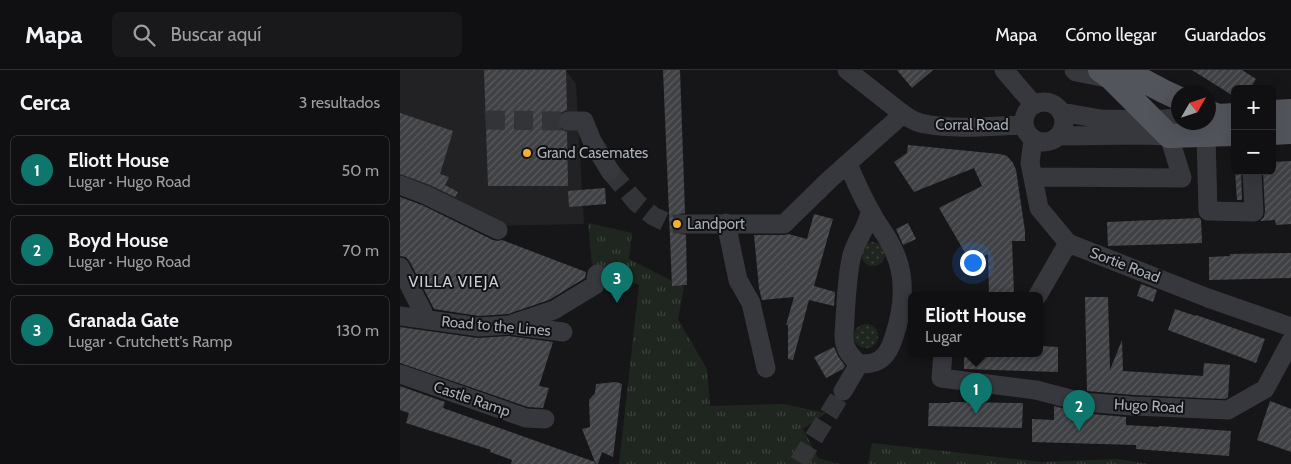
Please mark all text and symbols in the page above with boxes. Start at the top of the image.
search box [112,12,462,57]
text: Mapa [25,20,82,49]
icon: search [130,21,158,49]
text: Buscar aquí [170,23,261,46]
text: Mapa [995,24,1037,46]
text: Cómo llegar [1065,24,1157,46]
text: Guardados [1185,24,1266,46]
north arrow [1171,85,1216,130]
map controls [1231,85,1276,175]
button: + [1231,85,1276,130]
text: Cerca [20,90,70,115]
text: 3 resultados [299,93,380,112]
street label: Corral Road [935,116,1009,134]
button: − [1231,130,1276,175]
place label: Grand Casemates [537,144,648,162]
marker: Grand Casemates [521,147,533,159]
text: Eliott House [68,149,169,172]
text: 1 [34,161,40,180]
text: 50 m [342,161,379,180]
text: Lugar · Hugo Road [68,172,191,191]
place label: Landport [687,215,745,233]
marker: Landport [671,218,683,230]
text: Boyd House [68,229,168,252]
text: 2 [33,241,41,260]
text: 70 m [342,241,379,260]
street label: Sortie Road [1087,243,1163,287]
your location [960,250,986,276]
text: Lugar · Hugo Road [68,252,191,271]
pin: 3 [601,262,633,303]
district label: VILLA VIEJA [409,272,499,291]
popup [908,292,1043,357]
text: Eliott House [925,304,1026,327]
text: Granada Gate [68,309,179,332]
street label: Road to the Lines [441,312,551,340]
text: 3 [33,321,41,340]
text: 130 m [336,321,379,340]
text: Lugar [925,327,962,346]
text: Lugar · Crutchett's Ramp [68,332,232,351]
pin: 1 [960,373,992,414]
street label: Castle Ramp [431,377,513,421]
pin: 2 [1063,390,1095,431]
street label: Hugo Road [1114,395,1184,417]

